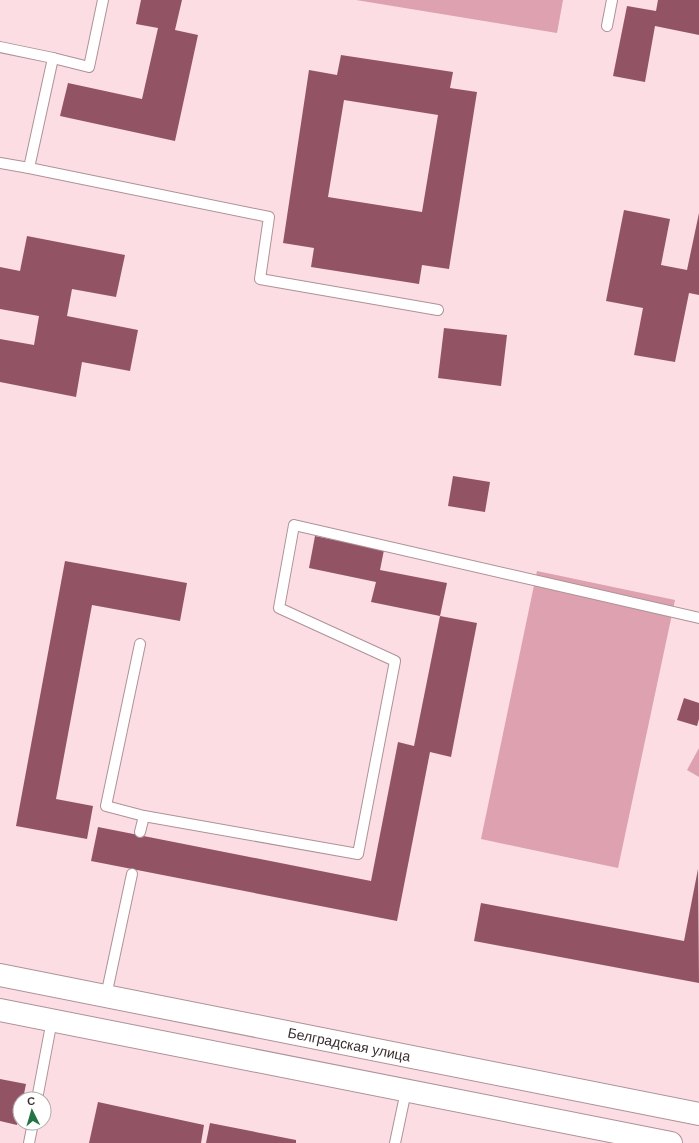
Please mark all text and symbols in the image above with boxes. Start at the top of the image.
street label: Белградская улица [286,1024,412,1064]
north arrow [12,1091,52,1131]
text: С [27,1095,36,1107]

